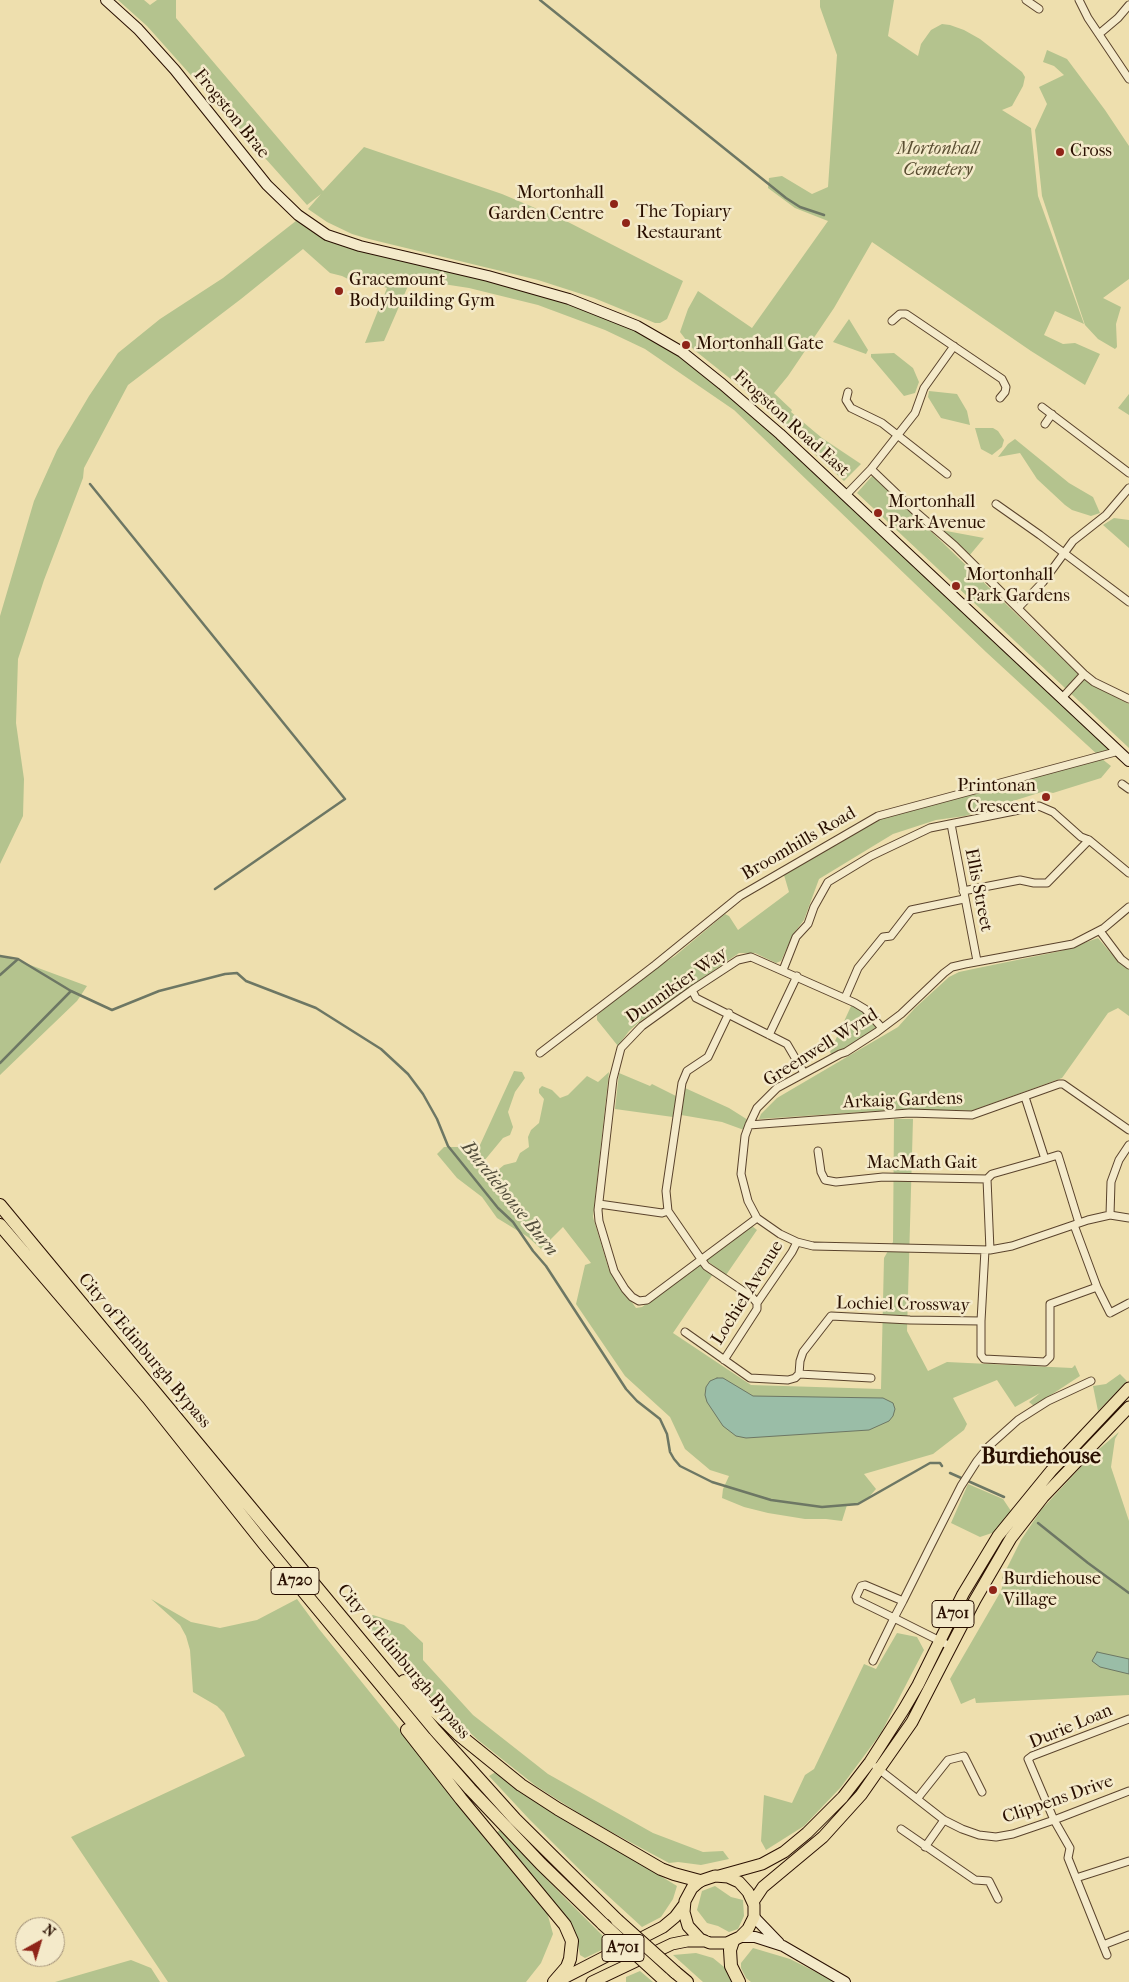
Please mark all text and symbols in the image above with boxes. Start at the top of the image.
street label: Frogston Brae [188,65,274,163]
park label: Mortonhall Cemetery [897,139,979,182]
place label: Cross [1070,141,1112,163]
marker: Cross [1054,146,1066,158]
place label: Mortonhall Garden Centre [488,183,604,225]
marker: Mortonhall Garden Centre [608,198,620,210]
place label: The Topiary Restaurant [636,202,731,244]
marker: The Topiary Restaurant [620,217,632,229]
place label: Gracemount Bodybuilding Gym [349,270,495,312]
marker: Gracemount Bodybuilding Gym [333,285,345,297]
place label: Mortonhall Gate [696,334,824,356]
marker: Mortonhall Gate [680,339,692,351]
street label: Frogston Road East [729,366,853,482]
place label: Mortonhall Park Avenue [888,492,986,534]
marker: Mortonhall Park Avenue [872,507,884,519]
place label: Mortonhall Park Gardens [966,565,1070,608]
marker: Mortonhall Park Gardens [950,580,962,592]
place label: Printonan Crescent [957,776,1036,819]
marker: Printonan Crescent [1040,791,1052,803]
street label: Broomhills Road [738,803,860,885]
street label: Ellis Street [959,847,997,933]
street label: Dunnikier Way [622,943,732,1029]
street label: Greenwell Wynd [760,1004,882,1092]
street label: Arkaig Gardens [843,1088,963,1114]
water label: Burdiehouse Burn [455,1137,563,1261]
street label: MacMath Gait [867,1153,977,1175]
street label: Lochiel Avenue [707,1237,789,1349]
street label: City of Edinburgh Bypass [73,1269,215,1433]
street label: Lochiel Crossway [836,1293,970,1317]
district label: Burdiehouse [981,1445,1101,1471]
road number: A720 [271,1568,319,1594]
place label: Burdiehouse Village [1003,1569,1101,1612]
street label: City of Edinburgh Bypass [332,1580,474,1744]
marker: Burdiehouse Village [987,1584,999,1596]
road number: A701 [932,1600,974,1628]
street label: Durie Loan [1026,1700,1116,1754]
street label: Clippens Drive [1000,1771,1116,1829]
north arrow [15,1917,65,1967]
text: N [40,1921,59,1941]
road number: A701 [602,1935,644,1962]

